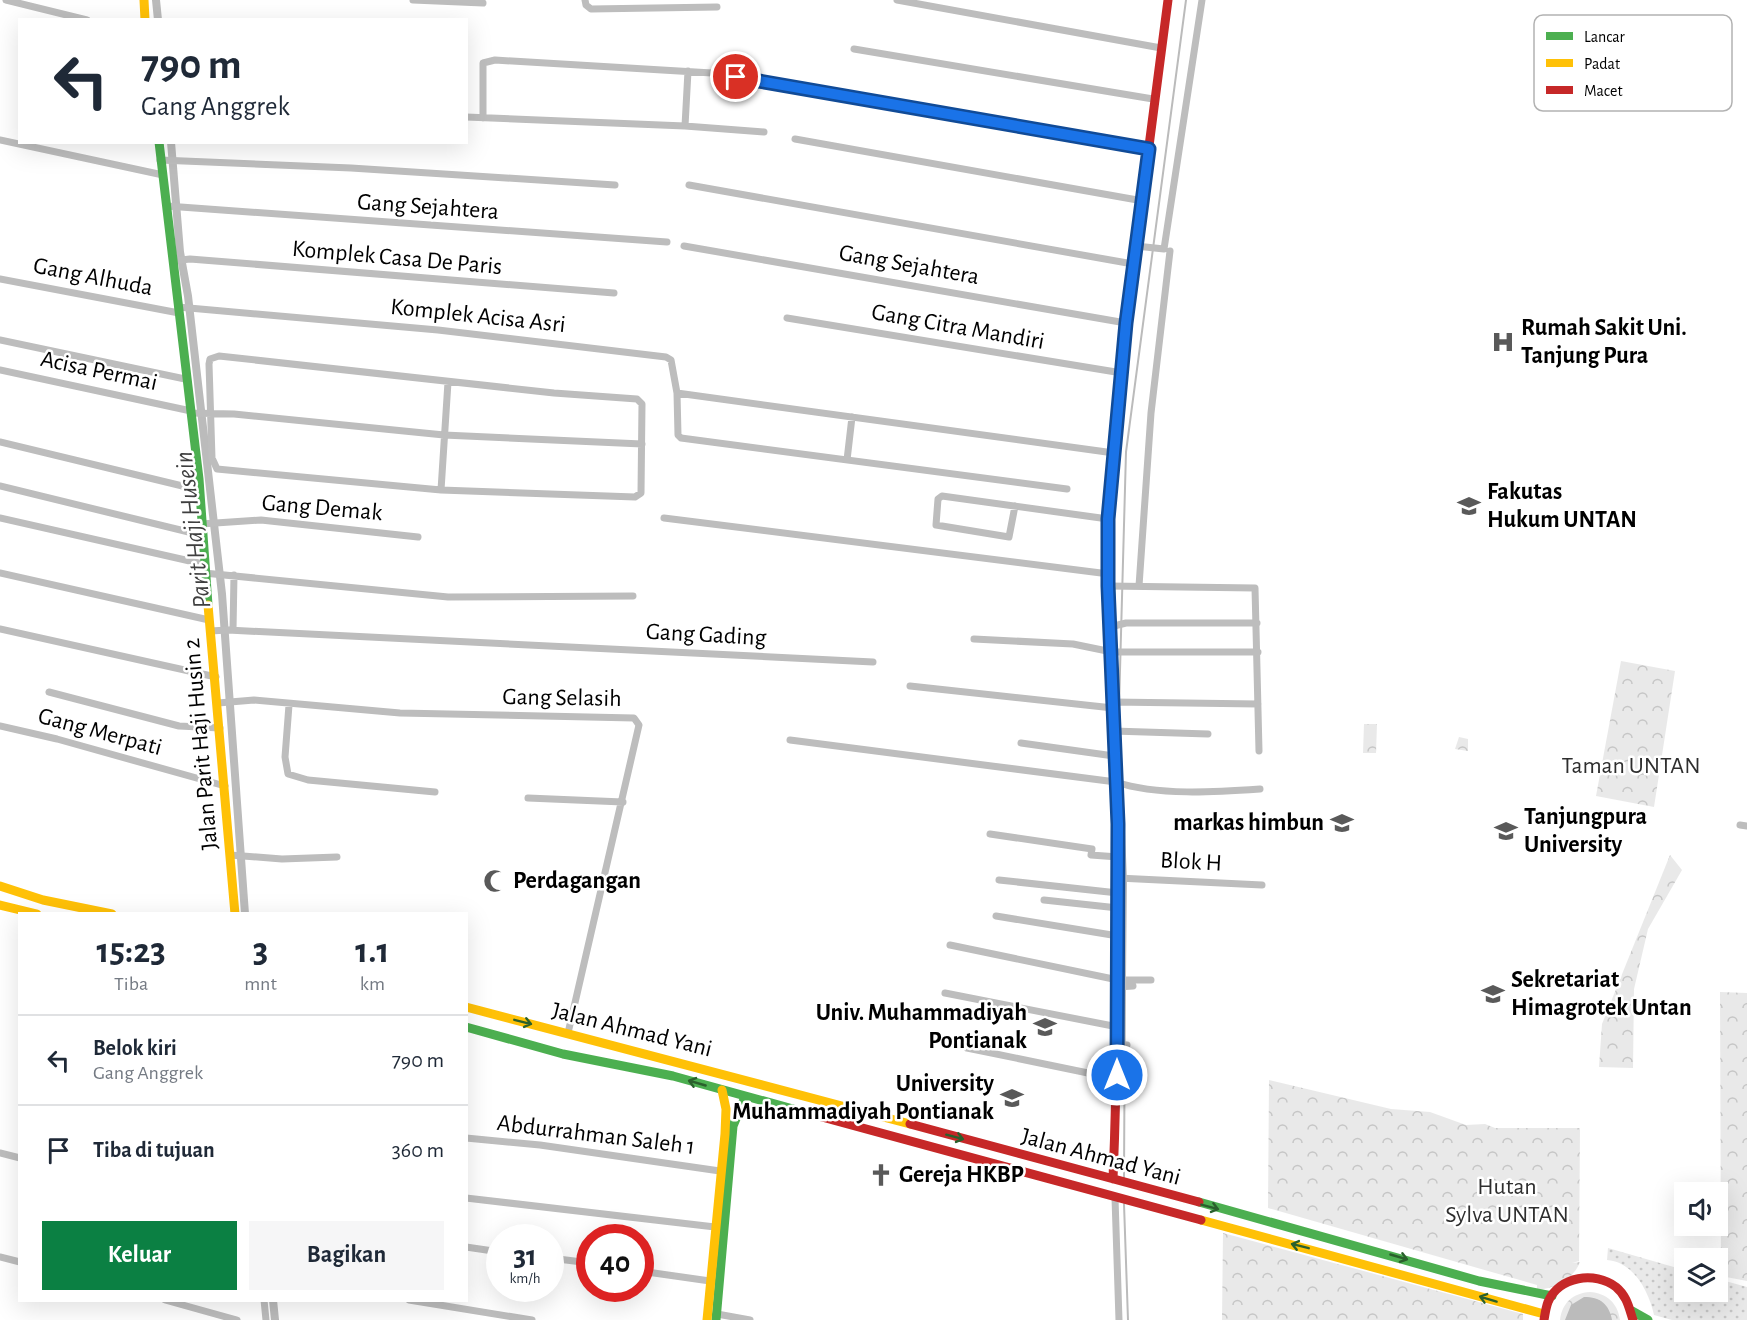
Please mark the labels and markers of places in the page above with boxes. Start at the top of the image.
pin [710,51,761,102]
place label: Rumah Sakit Uni. Tanjung Pura [1521,316,1687,368]
hospital icon: Rumah Sakit Uni. Tanjung Pura [1490,329,1516,355]
place label: Fakutas Hukum UNTAN [1487,480,1637,532]
school or university icon: Fakutas Hukum UNTAN [1456,493,1482,519]
place label: Tanjungpura University [1524,805,1647,857]
school or university icon: markas himbun [1329,810,1355,836]
place label: markas himbun [1173,811,1324,835]
school or university icon: Tanjungpura University [1493,818,1519,844]
mosque icon: Perdagangan [482,868,508,894]
place label: Perdagangan [513,869,641,893]
place label: Sekretariat Himagrotek Untan [1511,968,1692,1020]
school or university icon: Sekretariat Himagrotek Untan [1480,981,1506,1007]
place label: Univ. Muhammadiyah Pontianak [816,1001,1027,1053]
school or university icon: Univ. Muhammadiyah Pontianak [1032,1014,1058,1040]
place label: University Muhammadiyah Pontianak [732,1072,994,1124]
school or university icon: University Muhammadiyah Pontianak [999,1085,1025,1111]
church icon: Gereja HKBP [868,1162,894,1188]
place label: Gereja HKBP [899,1163,1024,1187]

